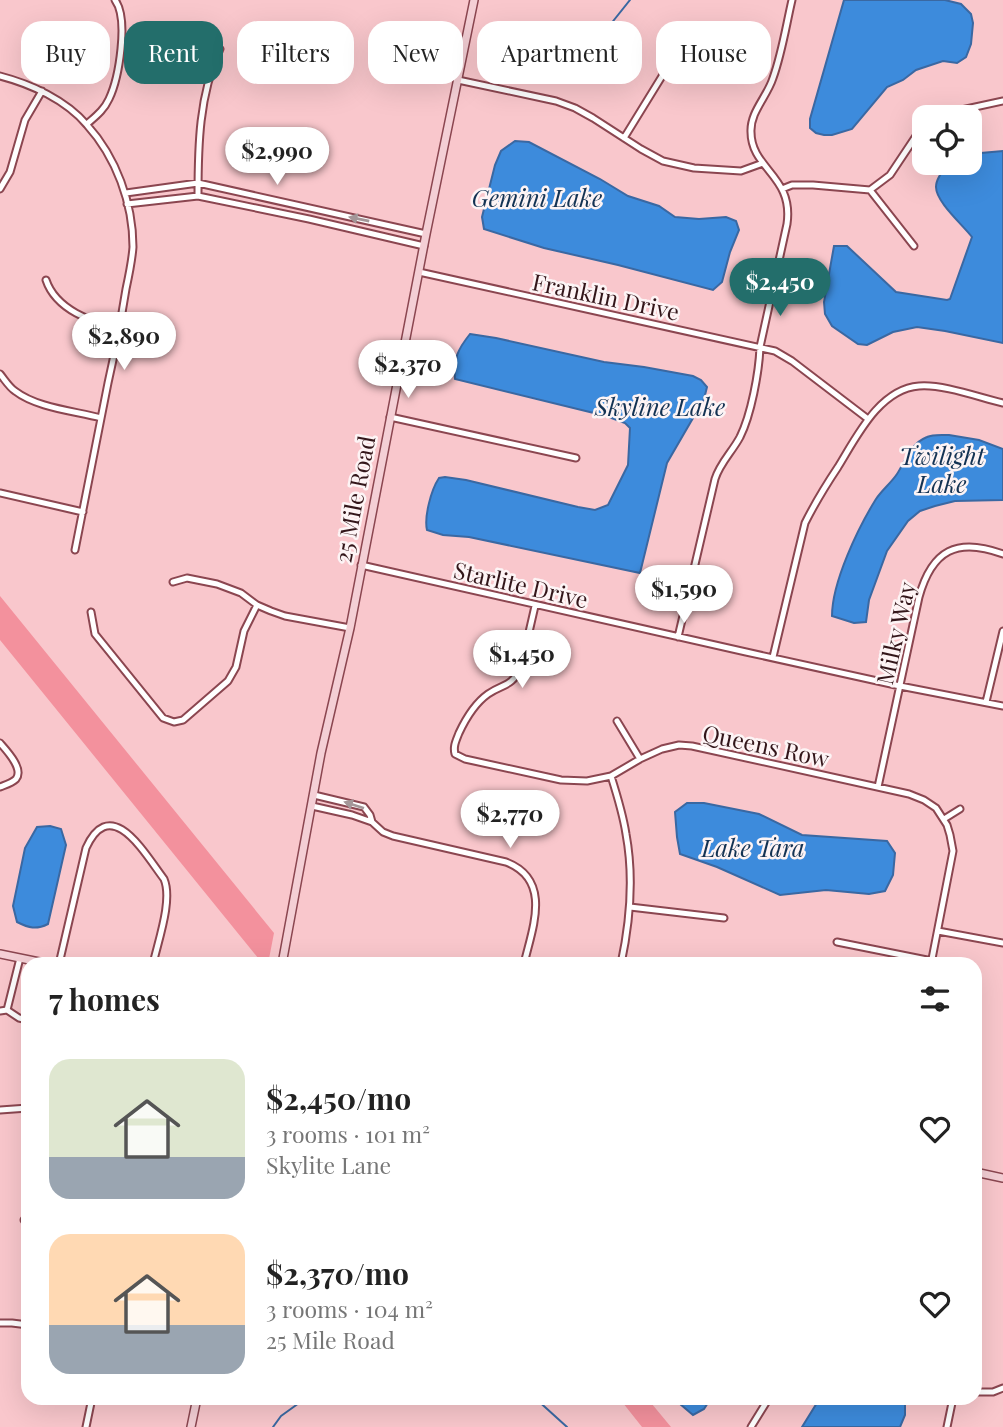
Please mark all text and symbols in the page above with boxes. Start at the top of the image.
chip: Buy [21,21,110,84]
chip: Rent [124,21,223,84]
chip: Filters [237,21,354,84]
chip: New [368,21,463,84]
chip: Apartment [477,21,642,84]
chip: House [656,21,771,84]
map controls [912,105,982,175]
button: locate [912,105,982,175]
pin: $2,990 [220,128,334,187]
text: $2,990 [241,134,313,165]
water label: Gemini Lake [472,181,602,213]
one-way arrow [348,214,370,225]
pin: $2,450 [723,258,837,318]
street label: Franklin Drive [530,265,682,327]
text: $2,450 [745,265,815,296]
pin: $2,890 [67,312,181,372]
text: $2,890 [88,319,160,350]
pin: $2,370 [351,340,465,400]
text: $2,370 [374,347,442,378]
water label: Skyline Lake [594,390,725,422]
street label: 25 Mile Road [326,433,382,565]
water label: Twilight Lake [899,439,986,499]
street label: Starlite Drive [451,553,591,615]
pin: $1,590 [627,566,741,625]
text: $1,590 [651,572,717,603]
street label: Milky Way [868,578,922,687]
pin: $1,450 [465,630,579,690]
text: $1,450 [489,637,555,668]
street label: Queens Row [700,716,832,774]
pin: $2,770 [453,790,567,850]
text: $2,770 [477,797,543,828]
one-way arrow [343,799,364,810]
water label: Lake Tara [700,831,805,863]
text: 7 homes [49,979,160,1019]
icon: filters [916,980,954,1018]
text: $2,450/mo [266,1078,411,1118]
icon: home [105,1087,189,1171]
icon: heart [916,1110,954,1148]
text: 3 rooms · 101 m² [266,1118,430,1149]
text: Skylite Lane [266,1149,391,1180]
text: $2,370/mo [266,1253,409,1293]
icon: home [105,1262,189,1346]
icon: heart [916,1285,954,1323]
text: 3 rooms · 104 m² [266,1293,433,1324]
text: 25 Mile Road [266,1324,395,1355]

